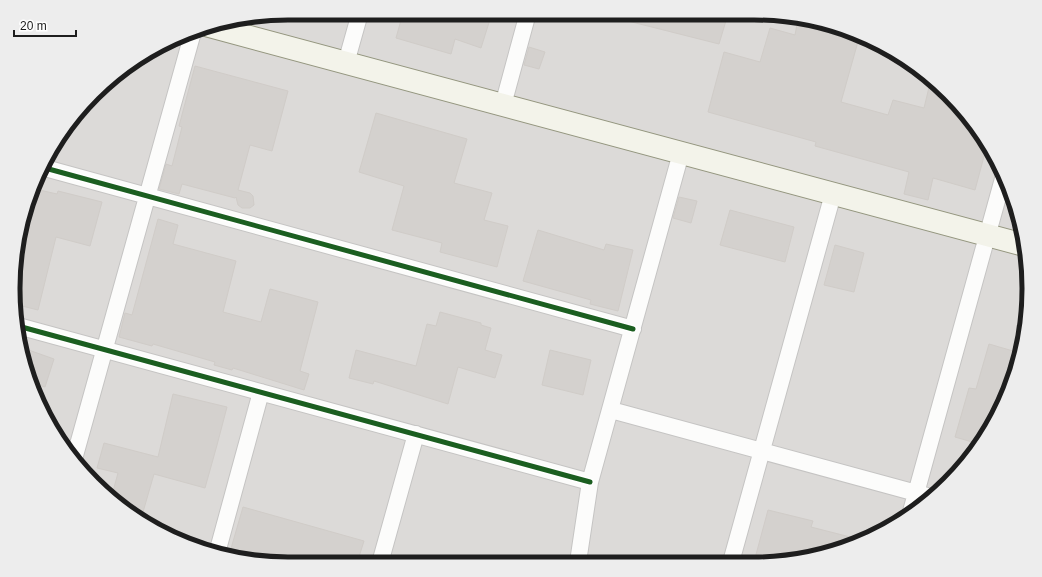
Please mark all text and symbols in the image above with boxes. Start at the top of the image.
scale bar [14,12,76,38]
text: 20 m [20,19,47,33]

